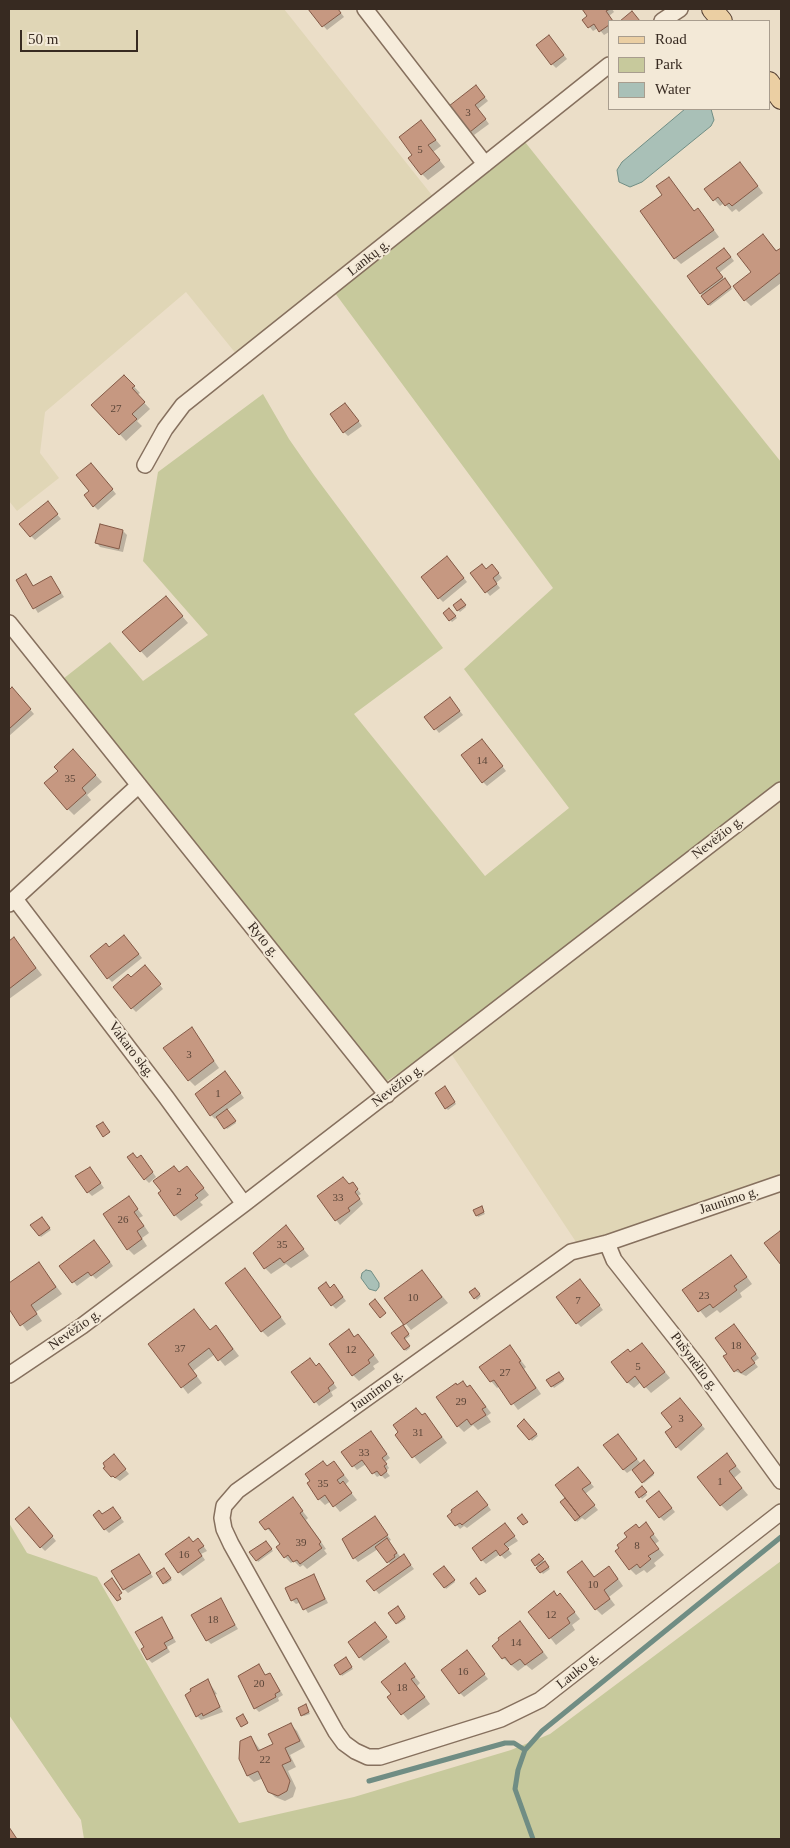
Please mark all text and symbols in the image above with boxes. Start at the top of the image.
scale bar [22,20,140,52]
legend [608,20,770,110]
text: 50 m [28,31,58,47]
text: Road [655,31,687,47]
text: Park [655,56,683,72]
text: Water [655,81,690,97]
house number: 3 [465,106,471,120]
house number: 5 [417,143,423,157]
street label: Lankų g. [344,236,394,280]
house number: 27 [110,402,122,416]
house number: 14 [477,754,488,768]
house number: 35 [64,772,76,786]
street label: Nevėžio g. [689,813,747,863]
street label: Ryto g. [244,919,282,961]
street label: Vakaro skg. [104,1019,158,1081]
house number: 3 [186,1048,192,1062]
street label: Nevėžio g. [369,1061,427,1111]
house number: 1 [215,1087,221,1101]
street label: Jaunimo g. [697,1184,761,1218]
house number: 2 [176,1185,182,1199]
house number: 33 [332,1191,343,1205]
house number: 26 [118,1213,128,1227]
house number: 35 [276,1238,288,1252]
house number: 23 [699,1289,710,1303]
house number: 10 [408,1291,418,1305]
house number: 7 [575,1294,581,1308]
street label: Nevėžio g. [45,1306,105,1354]
street label: Pušynėlio g. [666,1329,722,1395]
house number: 18 [730,1339,741,1353]
house number: 37 [174,1342,186,1356]
house number: 12 [346,1343,356,1357]
house number: 5 [635,1360,641,1374]
street label: Jaunimo g. [347,1366,407,1416]
house number: 27 [500,1366,510,1380]
house number: 29 [456,1395,466,1409]
house number: 3 [678,1412,684,1426]
house number: 31 [412,1426,423,1440]
house number: 33 [358,1446,369,1460]
house number: 1 [717,1475,723,1489]
house number: 35 [317,1477,328,1491]
house number: 39 [296,1536,306,1550]
house number: 8 [634,1539,640,1553]
house number: 16 [178,1548,190,1562]
house number: 10 [588,1578,598,1592]
house number: 12 [546,1608,556,1622]
house number: 18 [208,1613,218,1627]
house number: 14 [511,1636,522,1650]
street label: Lauko g. [553,1649,603,1693]
house number: 16 [458,1665,468,1679]
house number: 20 [253,1677,264,1691]
house number: 18 [397,1681,408,1695]
house number: 22 [260,1753,270,1767]

